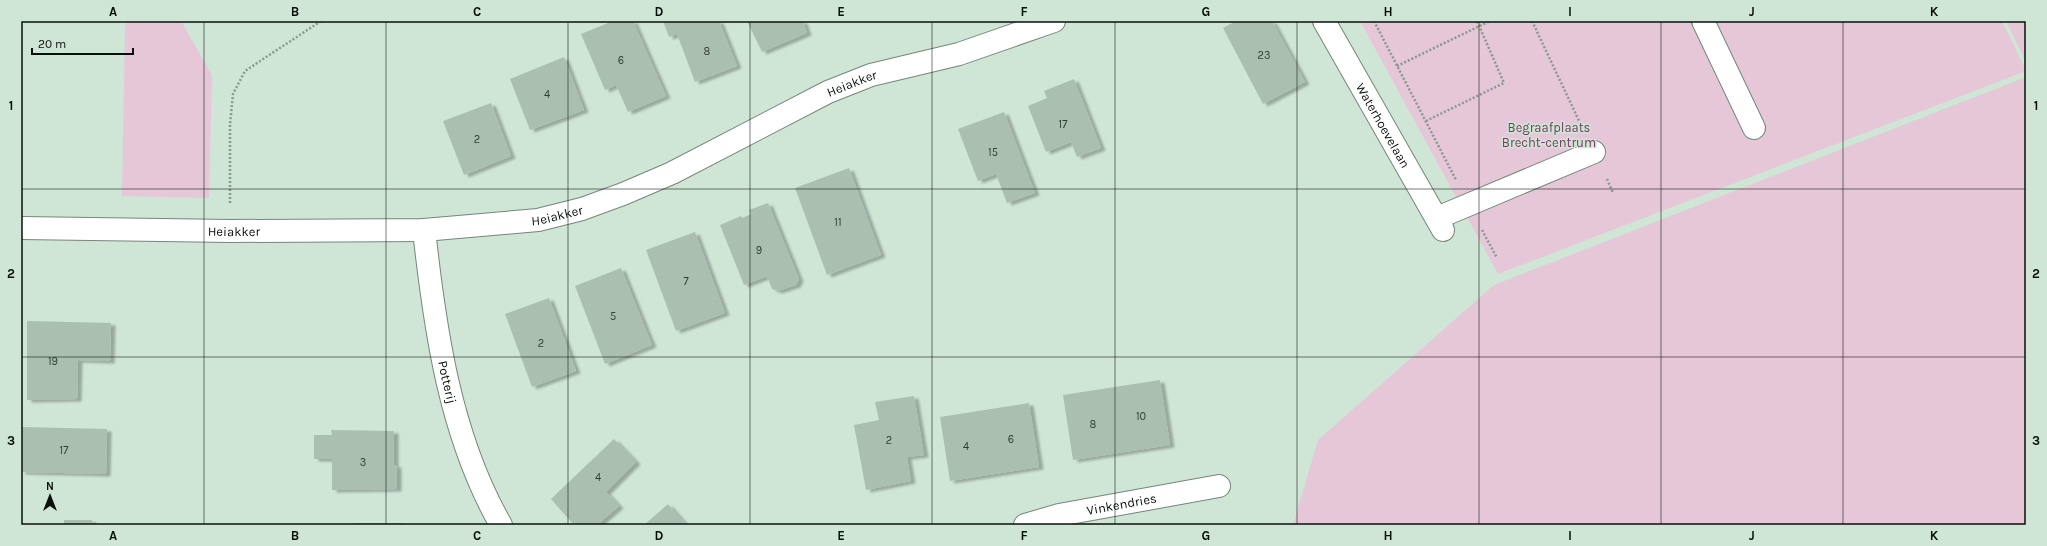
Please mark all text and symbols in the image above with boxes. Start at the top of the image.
text: A [109,4,117,19]
text: B [291,4,299,19]
text: C [473,4,481,19]
text: D [655,4,664,19]
text: E [837,4,845,19]
text: F [1020,4,1028,19]
text: G [1202,4,1210,19]
text: H [1383,4,1393,19]
text: I [1568,4,1572,19]
text: J [1749,4,1755,19]
text: K [1930,4,1939,19]
scale bar [32,30,133,56]
text: 20 m [38,37,66,51]
house number: 8 [704,45,711,58]
house number: 23 [1258,49,1270,62]
house number: 6 [618,54,624,67]
street label: Heiakker [824,66,878,99]
street label: Waterhoevelaan [1353,80,1413,170]
house number: 4 [544,88,550,101]
text: 1 [9,98,13,113]
text: 1 [2034,98,2038,113]
house number: 17 [1059,118,1067,131]
park label: Begraafplaats Brecht-centrum [1502,120,1596,150]
house number: 2 [474,133,480,146]
house number: 15 [988,146,998,159]
street label: Heiakker [531,202,585,228]
house number: 11 [834,216,842,229]
street label: Heiakker [208,223,261,239]
house number: 9 [756,244,762,257]
text: 2 [7,266,15,281]
text: 2 [2032,266,2040,281]
house number: 7 [683,275,689,288]
house number: 5 [610,310,616,323]
house number: 2 [538,337,544,350]
house number: 19 [48,355,58,368]
street label: Potterij [436,359,460,405]
house number: 10 [1136,410,1146,423]
house number: 8 [1090,418,1097,431]
text: 3 [7,433,15,448]
house number: 6 [1008,433,1014,446]
text: 3 [2032,433,2040,448]
house number: 2 [886,434,892,447]
house number: 4 [963,440,969,453]
house number: 17 [60,444,68,457]
house number: 3 [360,456,366,469]
house number: 4 [595,471,601,484]
north arrow [30,476,70,516]
text: N [46,480,54,493]
street label: Vinkendries [1085,490,1158,517]
text: A [109,528,117,543]
text: B [291,528,299,543]
text: C [473,528,481,543]
text: D [655,528,664,543]
text: E [837,528,845,543]
text: F [1020,528,1028,543]
text: G [1202,528,1210,543]
text: H [1383,528,1393,543]
text: I [1568,528,1572,543]
text: J [1749,528,1755,543]
text: K [1930,528,1939,543]

